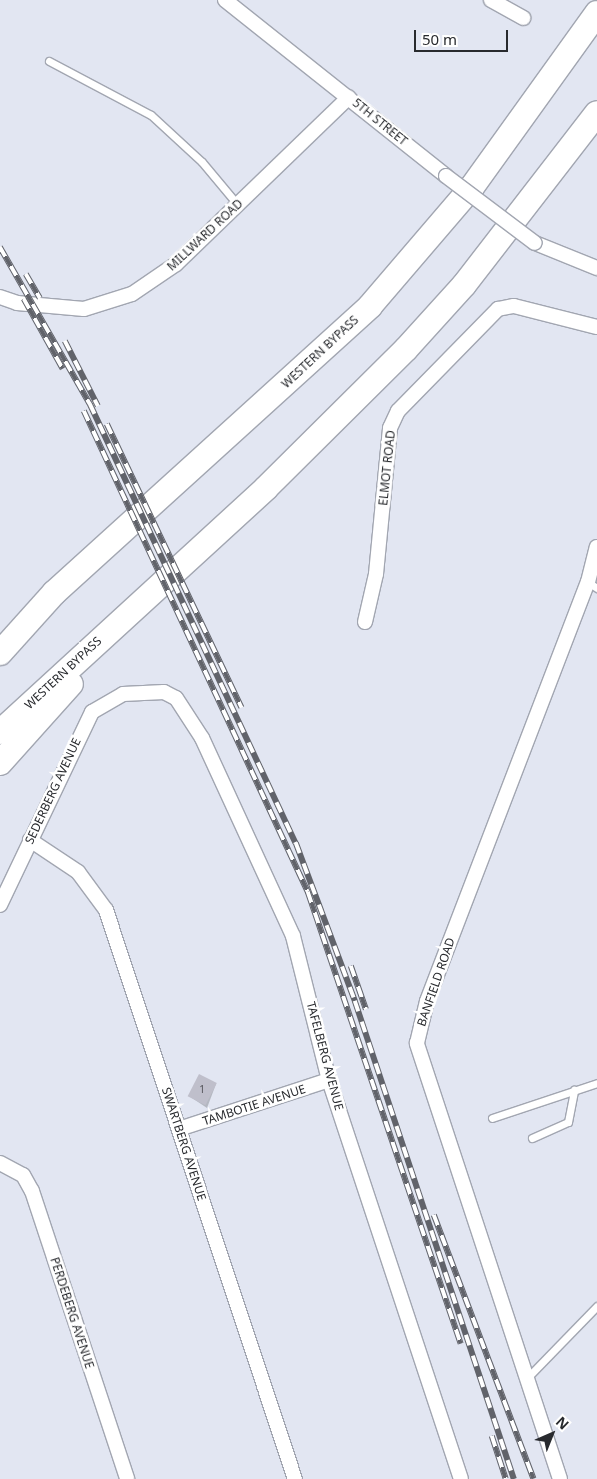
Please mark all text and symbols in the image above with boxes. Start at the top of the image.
scale bar [417,20,511,52]
text: 50 m [422,29,457,49]
street label: 5TH STREET [350,96,410,148]
street label: MILLWARD ROAD [164,196,246,274]
street label: WESTERN BYPASS [279,313,361,391]
street label: ELMOT ROAD [376,430,398,506]
street label: WESTERN BYPASS [22,634,104,712]
street label: SEDERBERG AVENUE [22,736,84,846]
street label: BANFIELD ROAD [414,936,458,1028]
street label: TAFELBERG AVENUE [304,1000,346,1112]
street label: TAMBOTIE AVENUE [201,1082,307,1128]
house number: 1 [199,1084,205,1096]
street label: SWARTBERG AVENUE [159,1085,209,1203]
street label: PERDEBERG AVENUE [47,1255,97,1371]
north arrow [527,1409,577,1459]
text: N [552,1412,573,1434]

